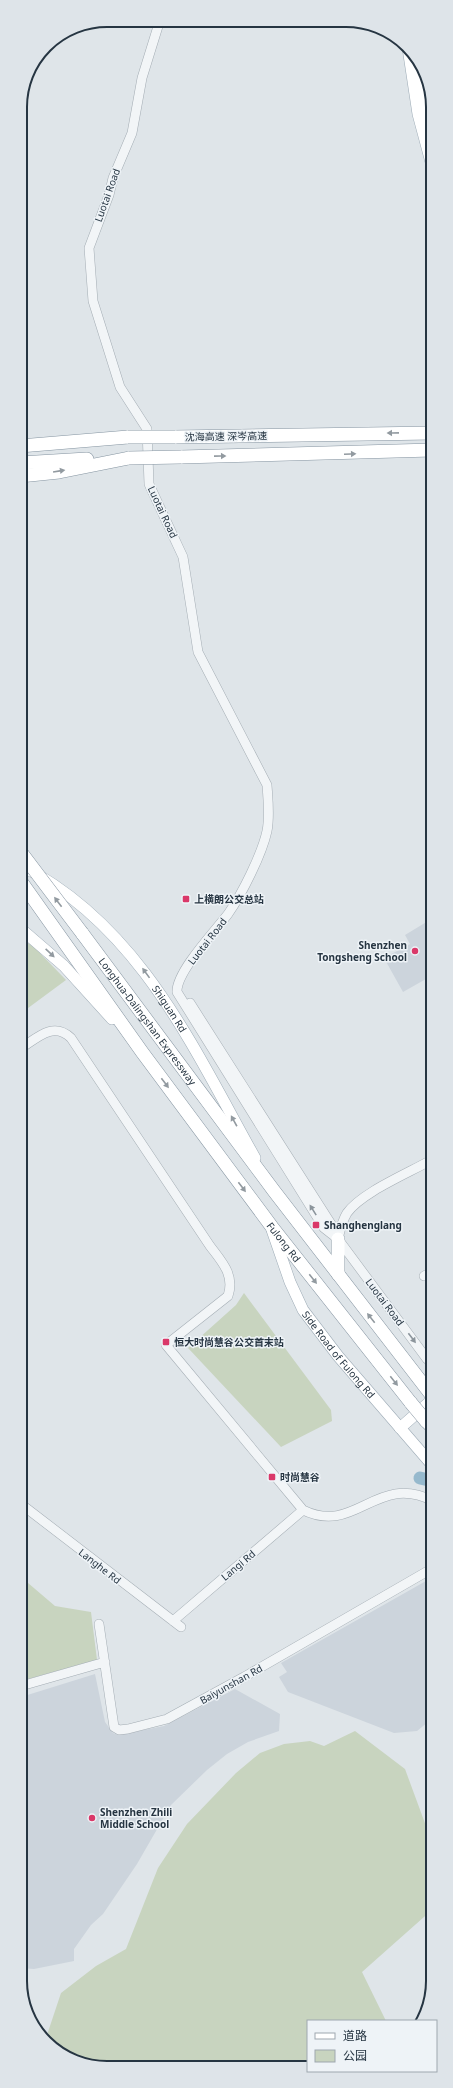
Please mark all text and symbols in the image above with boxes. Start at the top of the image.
street label: Luotai Road [91,166,123,224]
street label: 沈海高速 深岑高速 [185,428,267,444]
one-way arrow [386,430,399,436]
one-way arrow [344,450,356,457]
one-way arrow [214,453,227,459]
one-way arrow [53,468,65,474]
street label: Luotai Road [145,484,181,540]
place label: 上横朗公交总站 [194,892,264,906]
marker: 上横朗公交总站 [181,894,191,904]
one-way arrow [54,897,63,908]
street label: Luotai Road [184,915,230,967]
place label: Shenzhen Tongsheng School [317,938,407,964]
marker: Shenzhen Tongsheng School [410,946,420,956]
one-way arrow [46,948,55,957]
street label: Longhua-Dalingshan Expressway [96,955,200,1089]
one-way arrow [142,968,150,979]
street label: Shiguan Rd [149,982,190,1035]
one-way arrow [161,1078,169,1088]
one-way arrow [231,1115,238,1126]
one-way arrow [238,1182,246,1193]
one-way arrow [309,1205,317,1215]
place label: Shanghenglang [324,1218,402,1232]
street label: Fulong Rd [264,1219,304,1265]
marker: Shanghenglang [311,1220,321,1230]
one-way arrow [309,1274,317,1285]
street label: Luotai Road [363,1275,407,1329]
street label: Side Road of Fulong Rd [299,1308,378,1401]
one-way arrow [367,1312,375,1323]
one-way arrow [407,1332,416,1343]
place label: 恒大时尚慧谷公交首末站 [174,1335,284,1349]
marker: 恒大时尚慧谷公交首末站 [161,1337,171,1347]
one-way arrow [389,1376,398,1387]
place label: 时尚慧谷 [280,1470,320,1484]
marker: 时尚慧谷 [267,1472,277,1482]
street label: Langhe Rd [76,1545,124,1587]
street label: Langi Rd [218,1547,258,1583]
street label: Baiyunshan Rd [197,1661,265,1707]
place label: Shenzhen Zhili Middle School [100,1805,172,1831]
marker: Shenzhen Zhili Middle School [87,1813,97,1823]
legend [307,2020,437,2072]
text: 道路 [343,2027,367,2044]
text: 公园 [343,2047,367,2064]

